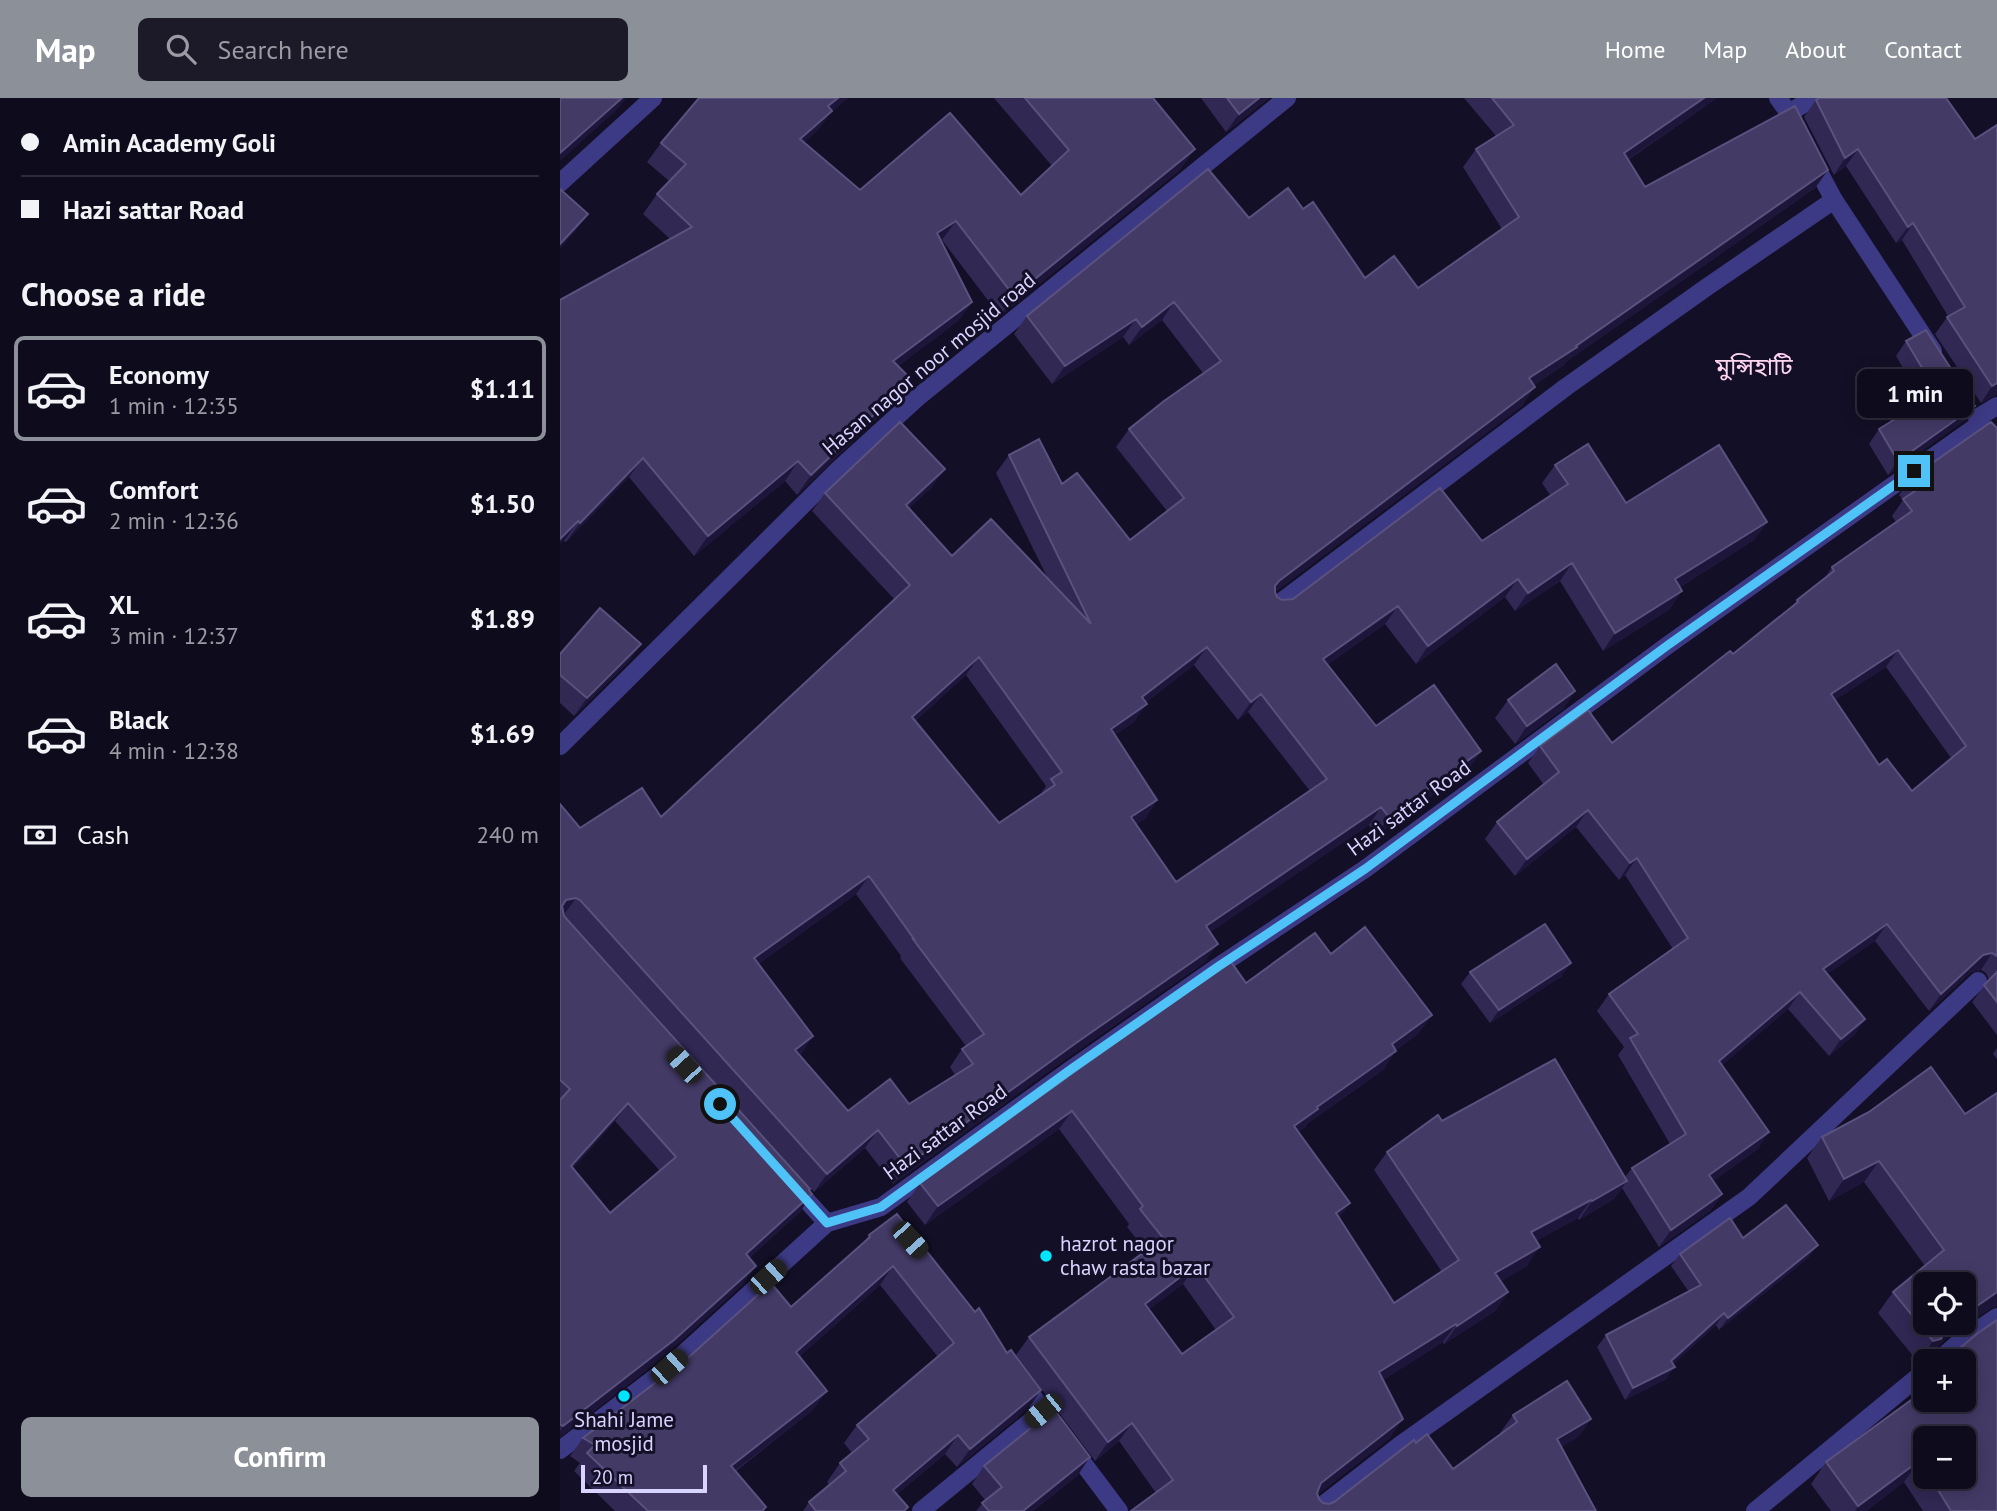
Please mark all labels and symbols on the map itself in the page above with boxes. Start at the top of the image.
street label: Hasan nagor noor mosjid road [817,266,1041,461]
district label: মুন্সিহাটি [1714,351,1794,382]
callout: 1 min [1856,370,1972,418]
route end [1898,455,1930,487]
street label: Hazi sattar Road [1342,754,1476,862]
car [663,1042,706,1088]
street label: Hazi sattar Road [878,1078,1012,1186]
route start [704,1088,736,1120]
car [889,1217,932,1263]
place label: hazrot nagor chaw rasta bazar [1060,1230,1210,1281]
marker: hazrot nagor chaw rasta bazar [1038,1248,1054,1264]
car [746,1255,791,1299]
car [647,1345,692,1389]
marker: Shahi Jame mosjid [616,1388,632,1404]
car [1021,1390,1066,1432]
place label: Shahi Jame mosjid [574,1406,674,1457]
scale bar [581,1462,707,1494]

